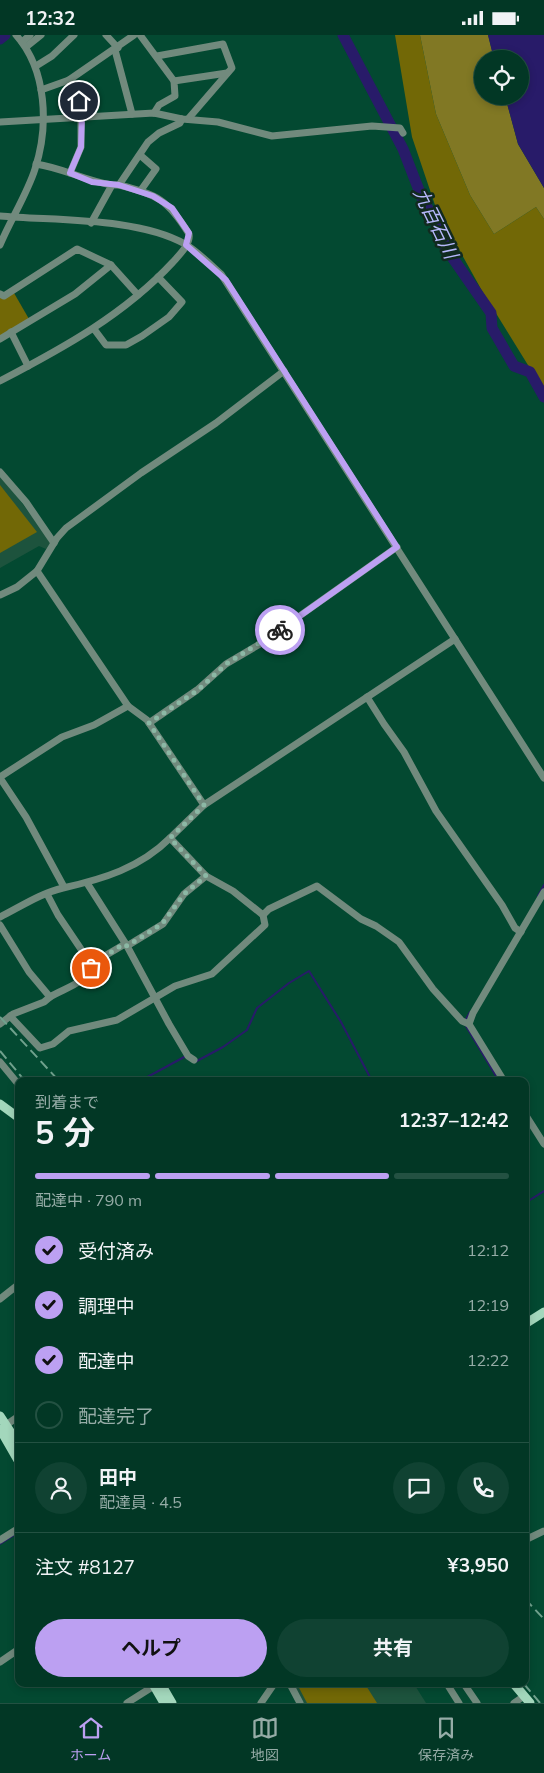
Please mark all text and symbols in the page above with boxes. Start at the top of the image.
text: 12:32 [25,6,75,30]
map controls [474,50,529,105]
button: locate [474,50,529,105]
pin [58,80,100,122]
icon: home [65,87,93,115]
water label: 九百石川 [409,184,464,264]
courier [255,605,305,655]
icon: bike [266,616,294,644]
pin [70,947,112,989]
icon: bag [77,954,105,982]
text: 到着まで [35,1092,99,1112]
text: 12:37–12:42 [399,1108,509,1132]
text: 5 分 [35,1112,95,1152]
text: 配達中 · 790 m [35,1190,142,1210]
icon: check [35,1236,63,1264]
text: 受付済み [78,1239,154,1263]
text: 12:12 [467,1240,509,1260]
icon: check [35,1291,63,1319]
text: 調理中 [78,1294,135,1318]
text: 12:19 [467,1295,509,1315]
icon: check [35,1346,63,1374]
text: 配達中 [78,1349,135,1373]
text: 12:22 [467,1350,509,1370]
text: 配達完了 [78,1404,154,1428]
button: person [35,1462,87,1514]
button: chat [393,1462,445,1514]
button: phone [457,1462,509,1514]
text: 田中 [99,1465,137,1489]
text: 配達員 · 4.5 [99,1492,182,1512]
text: ¥3,950 [447,1553,509,1577]
text: 注文 #8127 [35,1555,135,1579]
button: ヘルプ [35,1619,267,1677]
button: 共有 [277,1619,509,1677]
tab: ホーム [70,1714,111,1764]
tab: 地図 [251,1714,279,1764]
tab: 保存済み [418,1714,474,1764]

